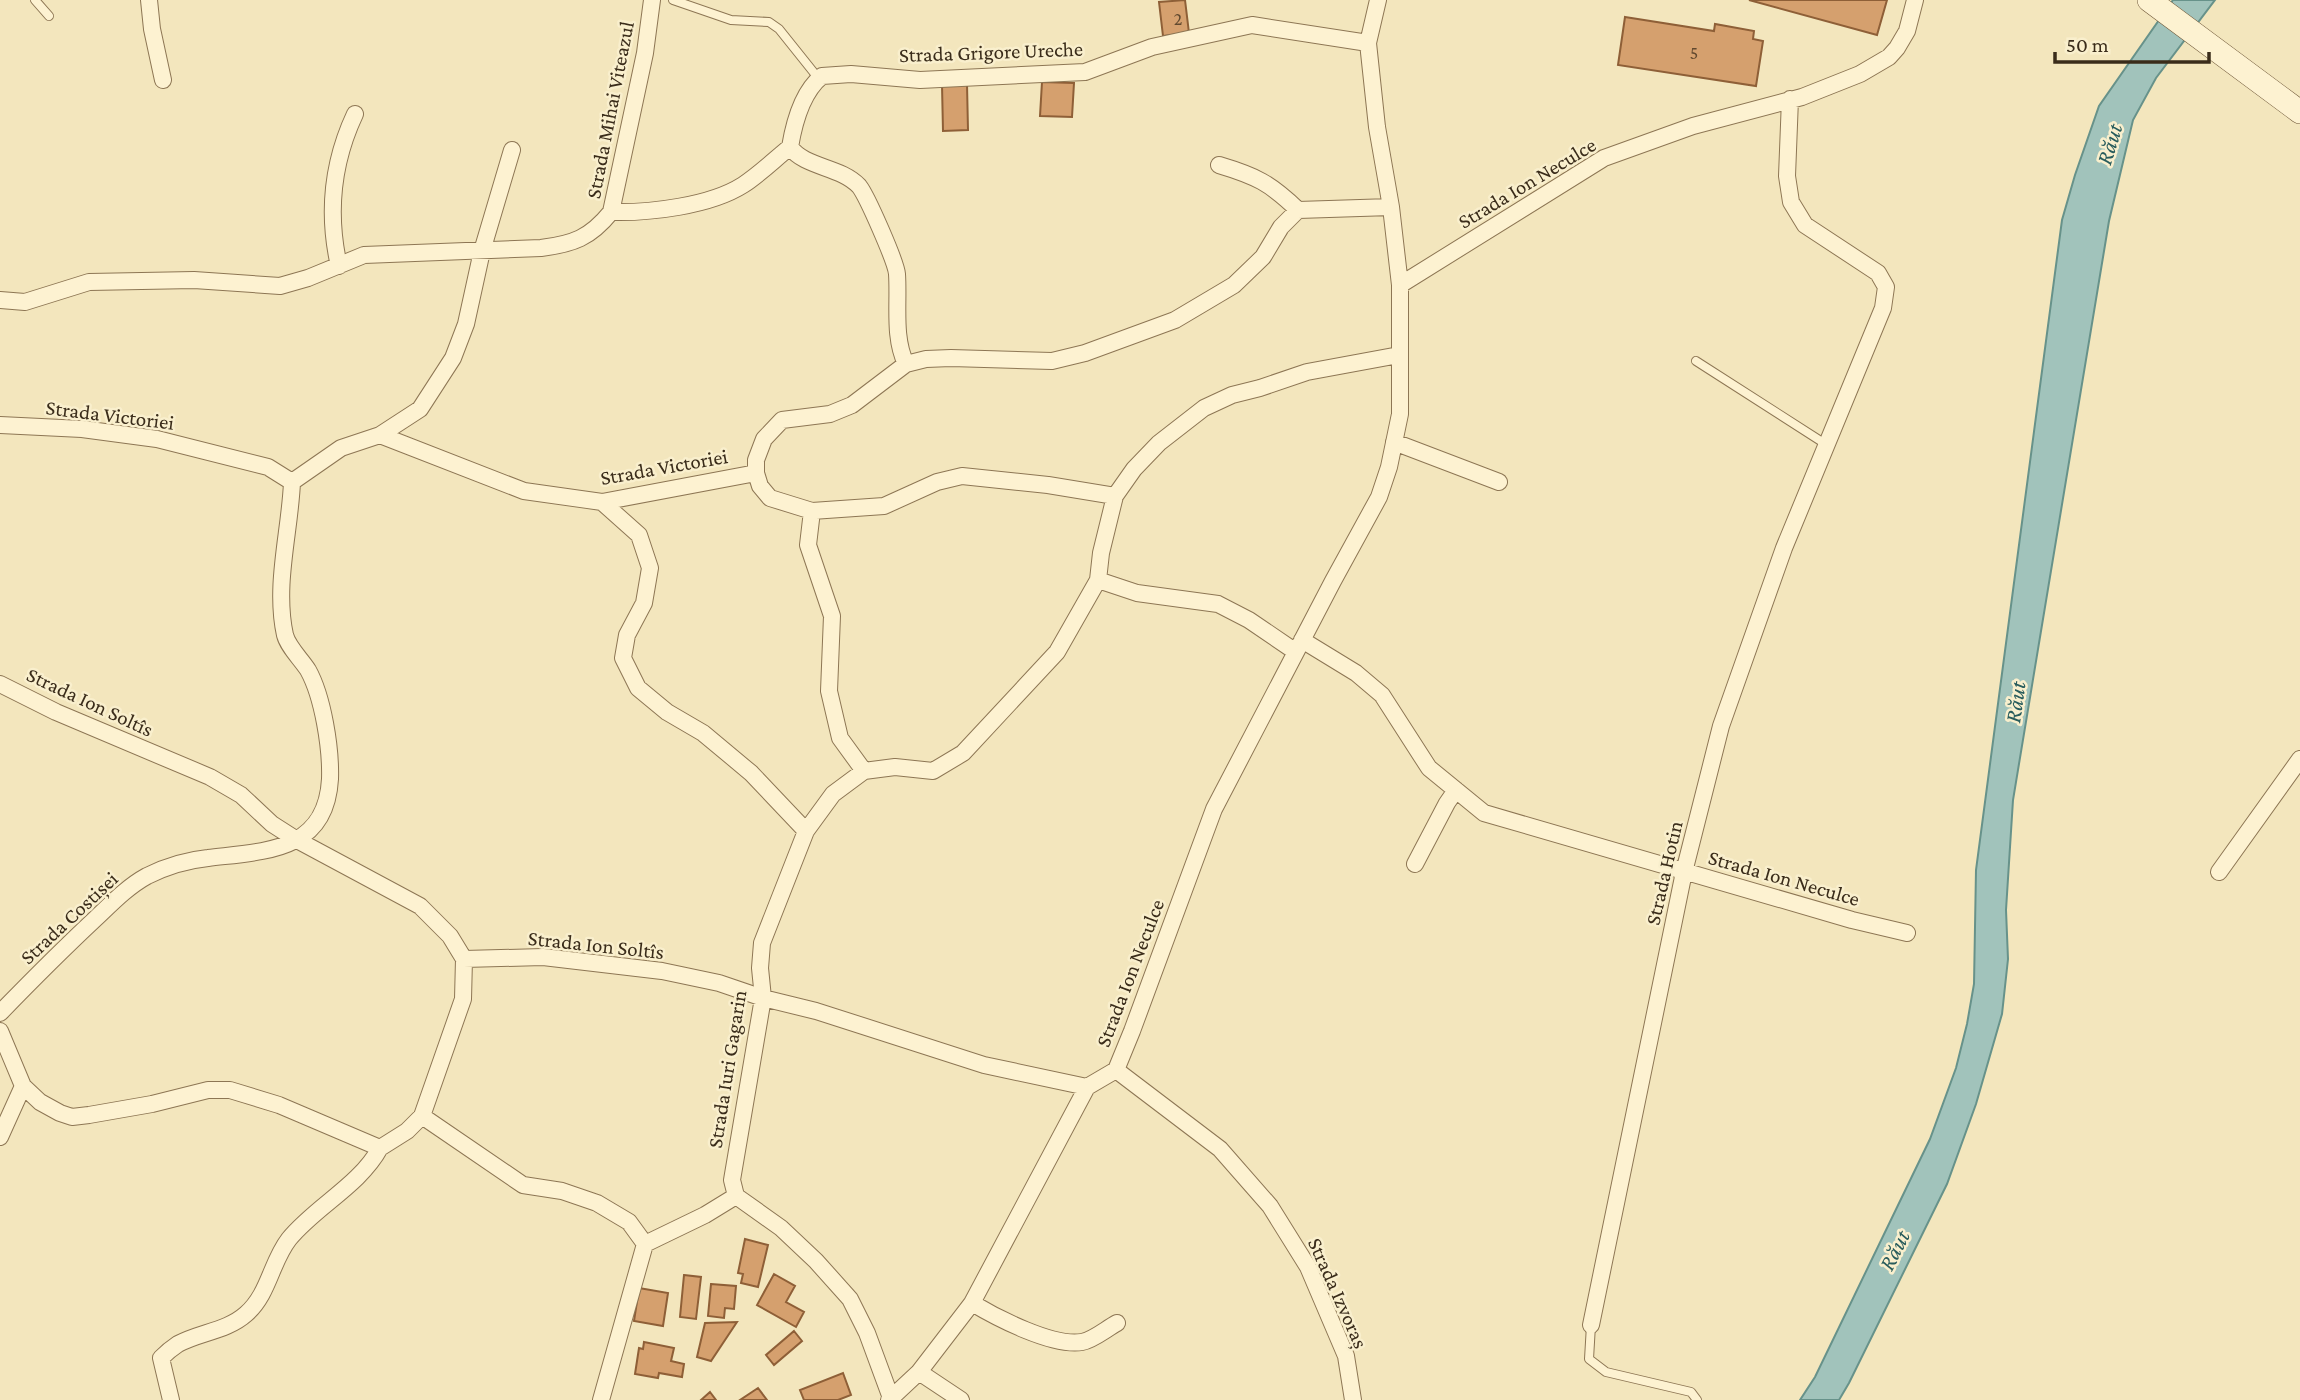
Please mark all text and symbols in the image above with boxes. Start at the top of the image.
house number: 2 [1174,9,1182,29]
street label: Strada Mihai Viteazul [581,19,639,201]
scale bar [2055,21,2209,65]
text: 50 m [2066,33,2109,57]
street label: Strada Grigore Ureche [899,37,1083,67]
house number: 5 [1690,43,1698,63]
water label: Răut [2090,119,2128,168]
street label: Strada Ion Neculce [1454,132,1600,234]
street label: Strada Victoriei [44,395,176,435]
street label: Strada Victoriei [598,444,730,490]
street label: Strada Ion Soltîs [23,662,157,742]
water label: Răut [1999,678,2031,724]
street label: Strada Hotin [1640,819,1688,927]
street label: Strada Ion Neculce [1706,845,1862,911]
street label: Strada Costișei [15,866,124,970]
street label: Strada Ion Neculce [1091,896,1169,1050]
street label: Strada Ion Soltîs [527,926,665,964]
street label: Strada Iuri Gagarin [703,988,751,1150]
water label: Răut [1873,1224,1916,1274]
street label: Strada Izvoraș [1302,1234,1373,1352]

